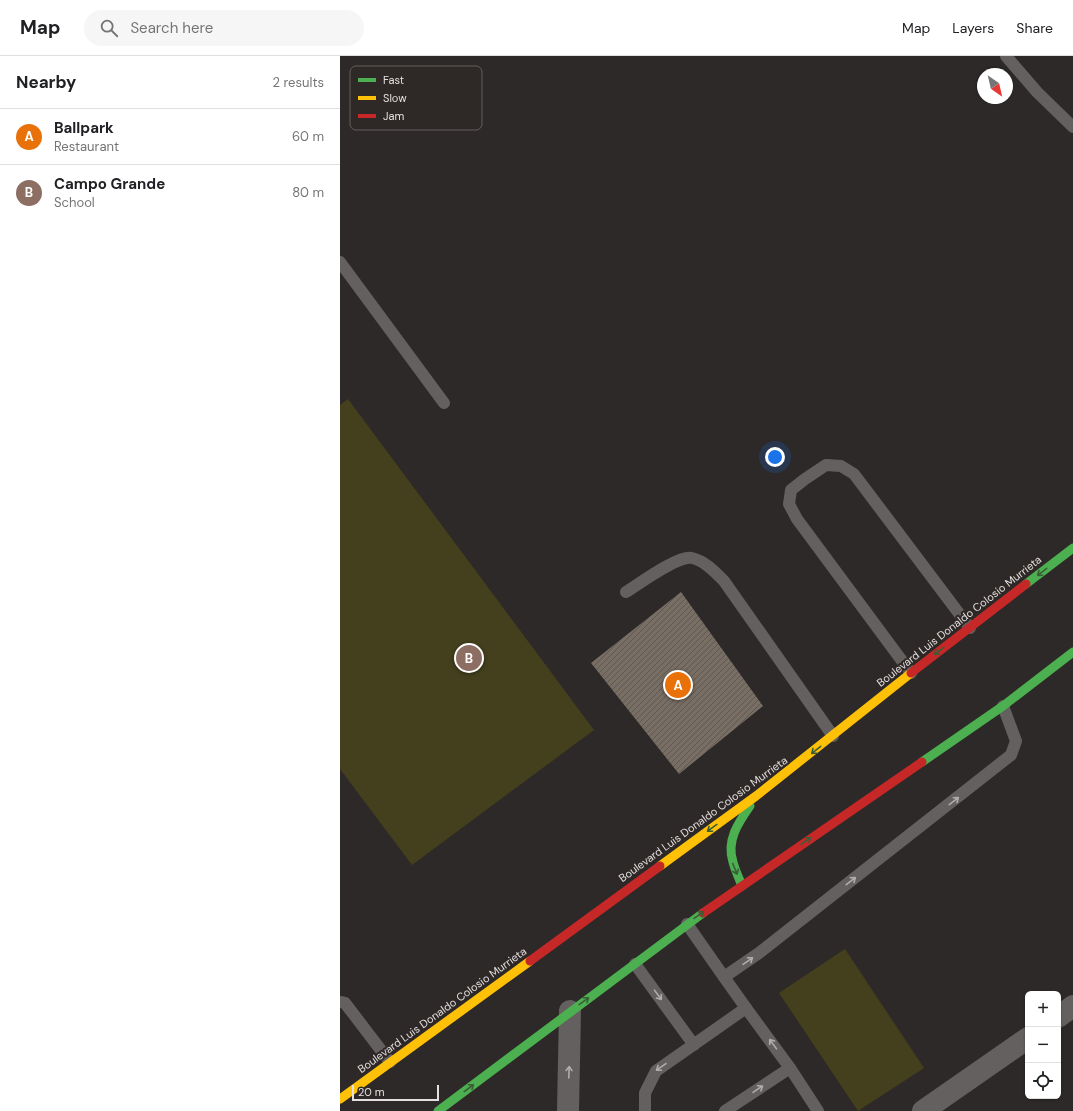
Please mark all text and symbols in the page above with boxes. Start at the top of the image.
search box [84,10,364,46]
text: Map [20,15,60,40]
icon: search [98,17,120,39]
text: Search here [130,18,213,38]
text: Map [902,19,930,37]
text: Layers [952,19,994,37]
text: Share [1016,19,1053,37]
legend [350,66,482,130]
north arrow [977,68,1013,104]
text: Nearby [16,71,76,93]
text: Fast [383,73,404,87]
text: 2 results [273,74,324,91]
text: Slow [383,91,407,105]
text: Jam [383,109,404,123]
text: Ballpark [54,118,114,138]
text: A [24,128,34,145]
text: 60 m [292,128,324,145]
text: Restaurant [54,138,119,155]
text: Campo Grande [54,174,165,194]
text: B [25,184,33,201]
text: 80 m [292,184,324,201]
text: School [54,194,95,211]
your location [765,447,785,467]
street label: Boulevard Luis Donaldo Colosio Murrieta [874,552,1044,690]
one-way arrow [1037,568,1048,576]
pin: B [456,643,482,673]
one-way arrow [934,647,945,655]
pin: A [665,670,691,700]
one-way arrow [810,745,821,754]
street label: Boulevard Luis Donaldo Colosio Murrieta [616,753,790,885]
one-way arrow [948,797,959,806]
one-way arrow [707,824,718,832]
one-way arrow [801,837,812,845]
one-way arrow [732,863,740,875]
one-way arrow [846,877,857,885]
one-way arrow [694,911,705,919]
street label: Boulevard Luis Donaldo Colosio Murrieta [355,944,529,1076]
one-way arrow [743,957,754,965]
one-way arrow [654,990,662,1001]
map controls [1025,991,1061,1099]
button: + [1025,991,1061,1027]
one-way arrow [578,997,589,1005]
button: − [1025,1027,1061,1063]
one-way arrow [769,1039,777,1050]
one-way arrow [656,1063,667,1071]
button: locate [1025,1063,1061,1099]
one-way arrow [565,1066,573,1079]
scale bar [352,1083,439,1102]
one-way arrow [463,1083,474,1092]
text: 20 m [358,1085,384,1099]
one-way arrow [752,1085,763,1094]

